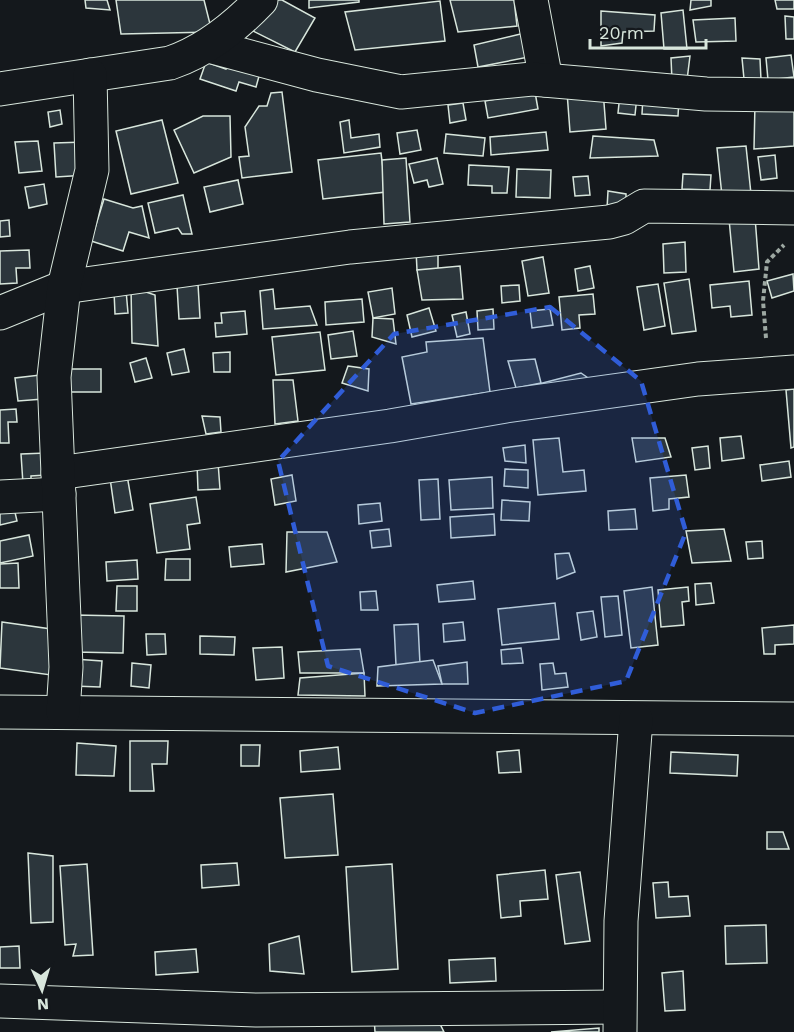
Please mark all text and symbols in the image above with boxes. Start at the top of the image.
scale bar [590,12,706,50]
text: 20 m [599,22,644,43]
north arrow [12,960,72,1020]
text: N [36,995,50,1014]

